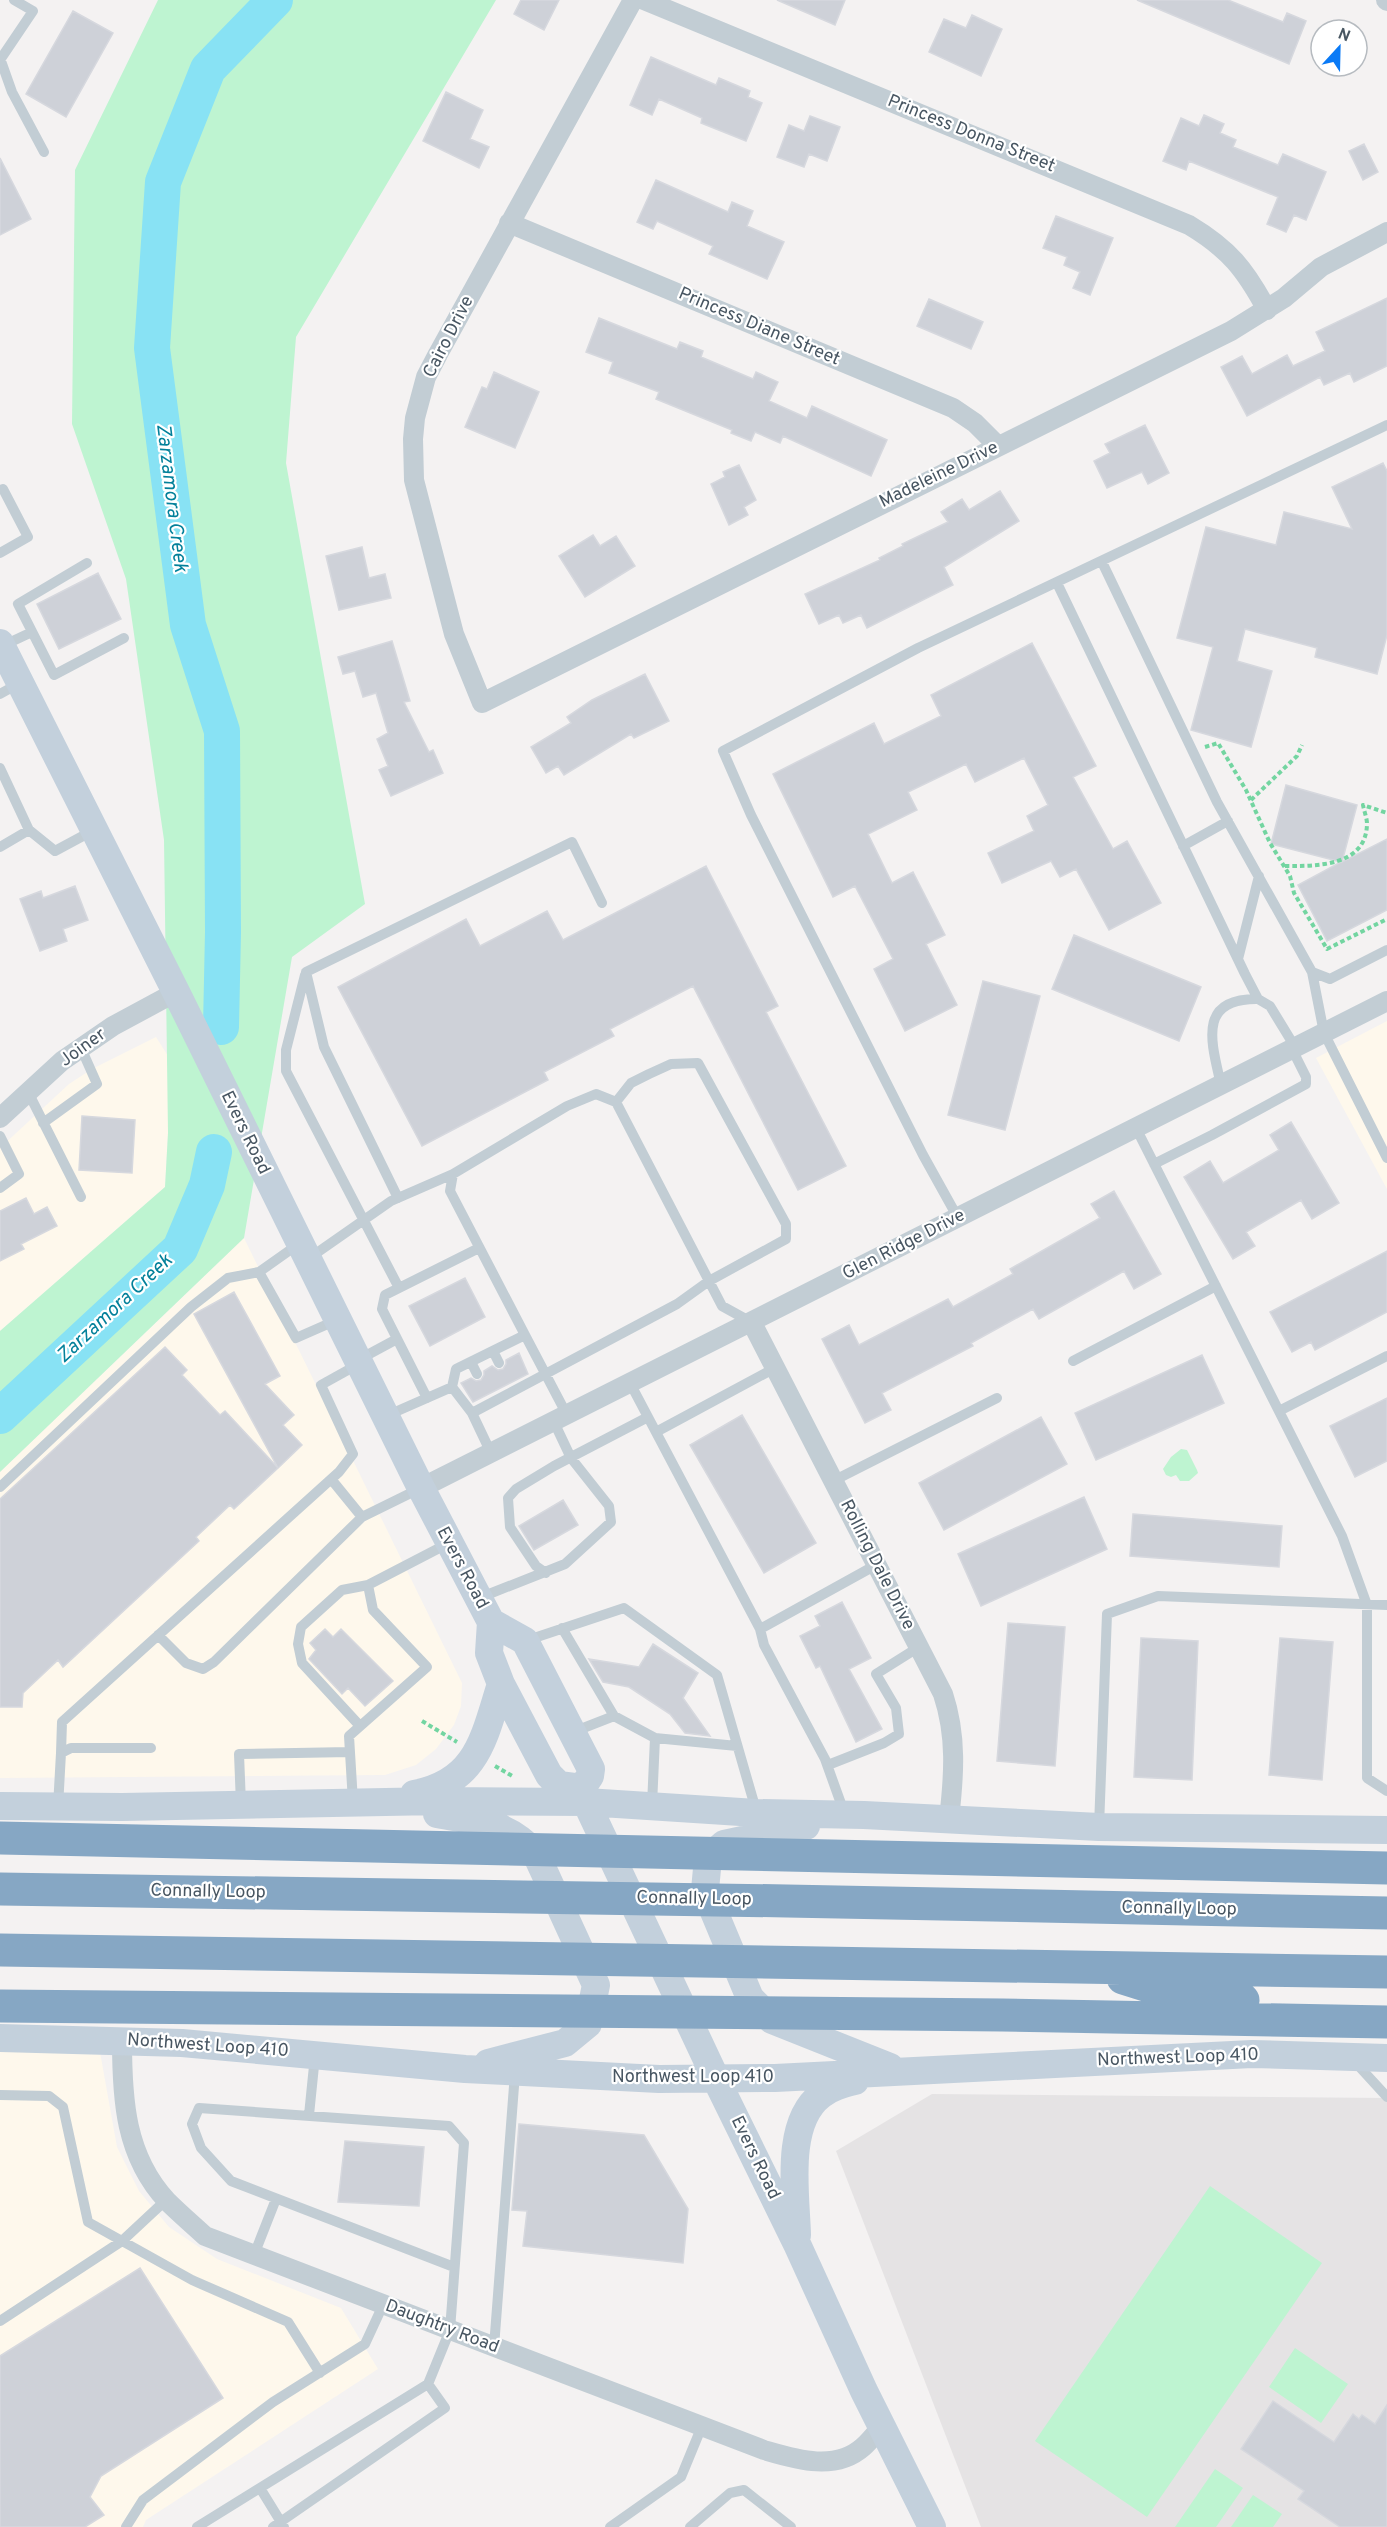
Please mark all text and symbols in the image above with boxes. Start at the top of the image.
north arrow [1309,18,1369,78]
text: N [1335,25,1353,47]
street label: Princess Donna Street [884,90,1058,178]
street label: Princess Diane Street [675,283,843,371]
street label: Cairo Drive [419,292,479,382]
water label: Zarzamora Creek [149,422,193,575]
street label: Madeleine Drive [876,436,1002,514]
street label: Joiner [55,1023,111,1073]
street label: Evers Road [215,1088,275,1178]
street label: Glen Ridge Drive [839,1204,969,1286]
water label: Zarzamora Creek [51,1248,179,1369]
street label: Rolling Dale Drive [834,1496,920,1634]
street label: Evers Road [431,1523,493,1613]
street label: Connally Loop [150,1879,266,1905]
street label: Connally Loop [636,1886,752,1912]
street label: Connally Loop [1121,1896,1237,1922]
street label: Northwest Loop 410 [126,2029,290,2063]
street label: Northwest Loop 410 [1097,2044,1259,2072]
street label: Northwest Loop 410 [612,2066,774,2089]
street label: Evers Road [725,2113,785,2203]
street label: Daughtry Road [382,2295,502,2359]

